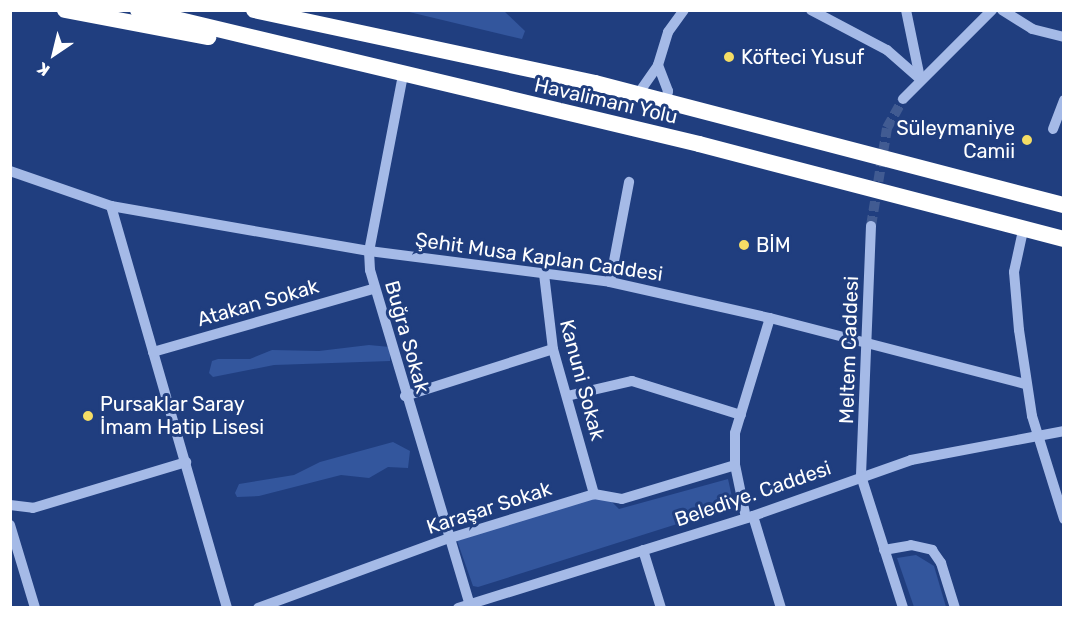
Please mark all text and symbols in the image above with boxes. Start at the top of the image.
north arrow [24,24,84,84]
place label: Köfteci Yusuf [741,45,865,69]
marker: Köfteci Yusuf [722,50,736,64]
text: K [34,58,53,80]
street label: Havalimanı Yolu [532,73,680,129]
place label: Süleymaniye Camii [896,116,1015,163]
marker: Süleymaniye Camii [1020,133,1034,147]
street label: Şehit Musa Kaplan Caddesi [414,228,664,286]
place label: BİM [756,233,791,257]
marker: BİM [737,238,751,252]
street label: Atakan Sokak [194,274,322,332]
street label: Meltem Caddesi [834,276,864,424]
street label: Buğra Sokak [379,278,435,396]
street label: Kanuni Sokak [554,317,610,443]
place label: Pursaklar Saray İmam Hatip Lisesi [100,392,264,439]
marker: Pursaklar Saray İmam Hatip Lisesi [81,409,95,423]
street label: Belediye. Caddesi [672,456,834,532]
street label: Karaşar Sokak [423,476,555,540]

